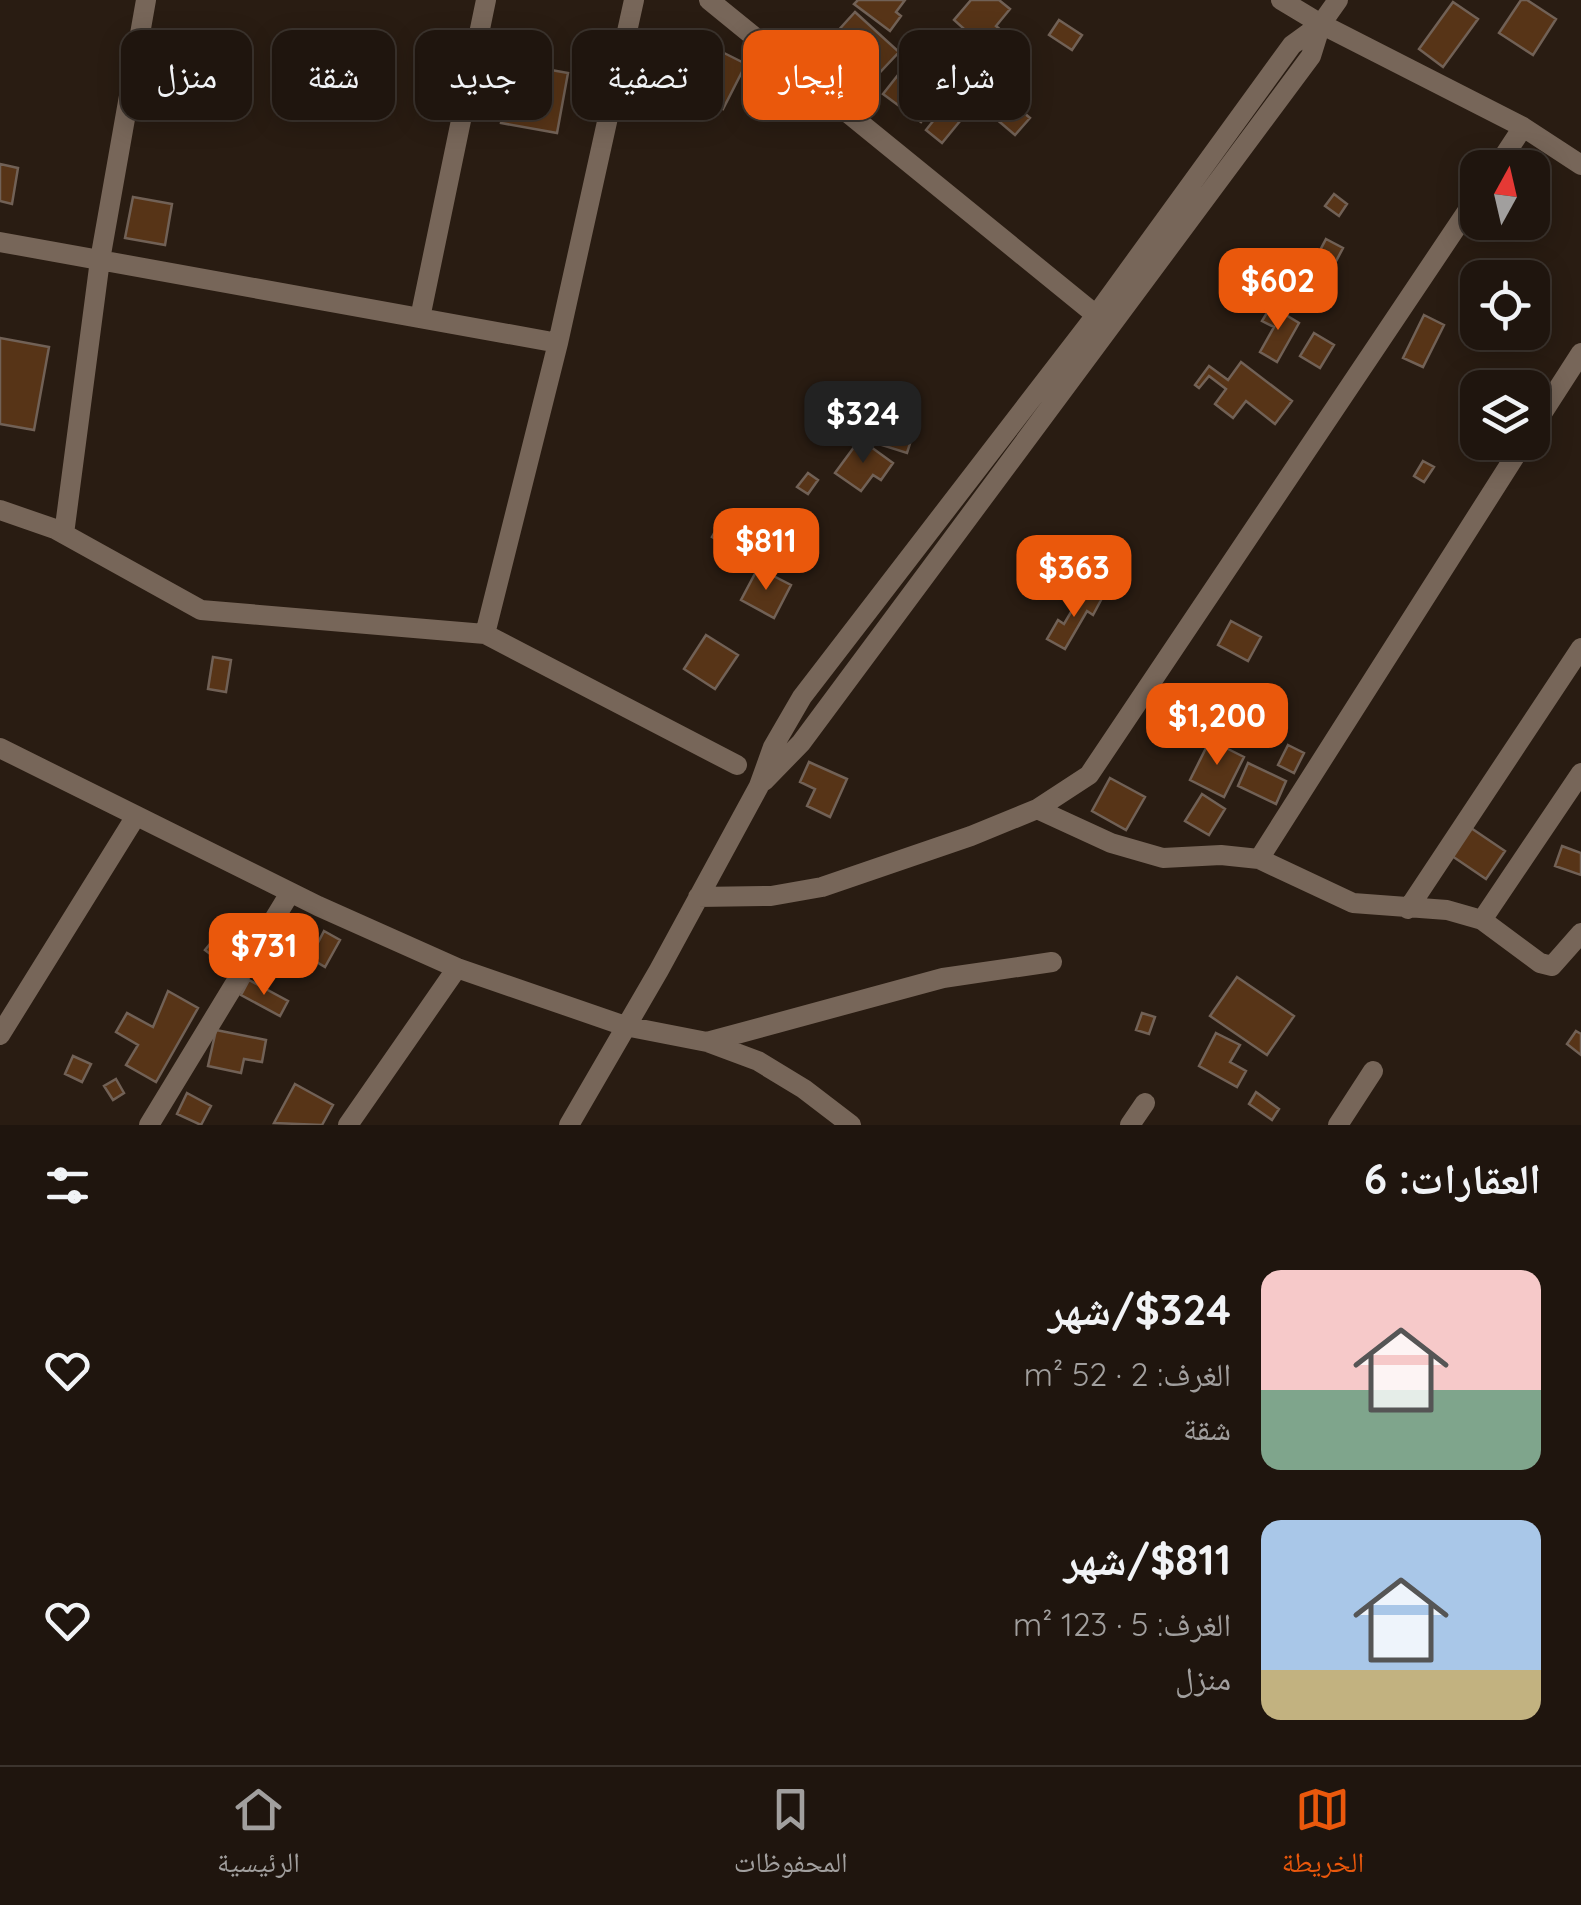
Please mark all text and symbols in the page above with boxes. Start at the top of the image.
chip: منزل [121,30,252,120]
chip: شقة [272,30,395,120]
chip: جديد [415,30,552,120]
chip: تصفية [572,30,723,120]
chip: إيجار [743,30,879,120]
chip: شراء [899,30,1030,120]
north arrow [1460,150,1550,240]
map controls [1460,150,1550,460]
pin: $602 [1219,248,1337,333]
text: $602 [1241,260,1315,300]
button: locate [1460,260,1550,350]
button: layers [1460,370,1550,460]
pin: $324 [804,381,922,466]
text: $324 [826,393,900,433]
pin: $811 [707,508,825,593]
text: $811 [735,520,797,560]
pin: $363 [1015,535,1133,620]
text: $363 [1038,547,1110,587]
pin: $1,200 [1136,683,1298,768]
text: $1,200 [1168,695,1266,735]
pin: $731 [205,913,323,998]
text: $731 [231,925,297,965]
text: العقارات: 6 [1364,1152,1541,1205]
icon: filters [40,1158,95,1213]
text: $324/شهر [1048,1283,1231,1336]
icon: home [1341,1310,1461,1430]
icon: heart [40,1343,95,1398]
text: الغرف: 2 · 52 m² [1024,1354,1231,1394]
text: شقة [1183,1408,1231,1448]
text: $811/شهر [1064,1533,1231,1586]
icon: home [1341,1560,1461,1680]
icon: heart [40,1593,95,1648]
text: الغرف: 5 · 123 m² [1013,1604,1231,1644]
text: منزل [1175,1658,1231,1698]
tab: الرئيسية [217,1782,300,1890]
tab: المحفوظات [734,1782,848,1890]
tab: الخريطة [1282,1782,1364,1890]

